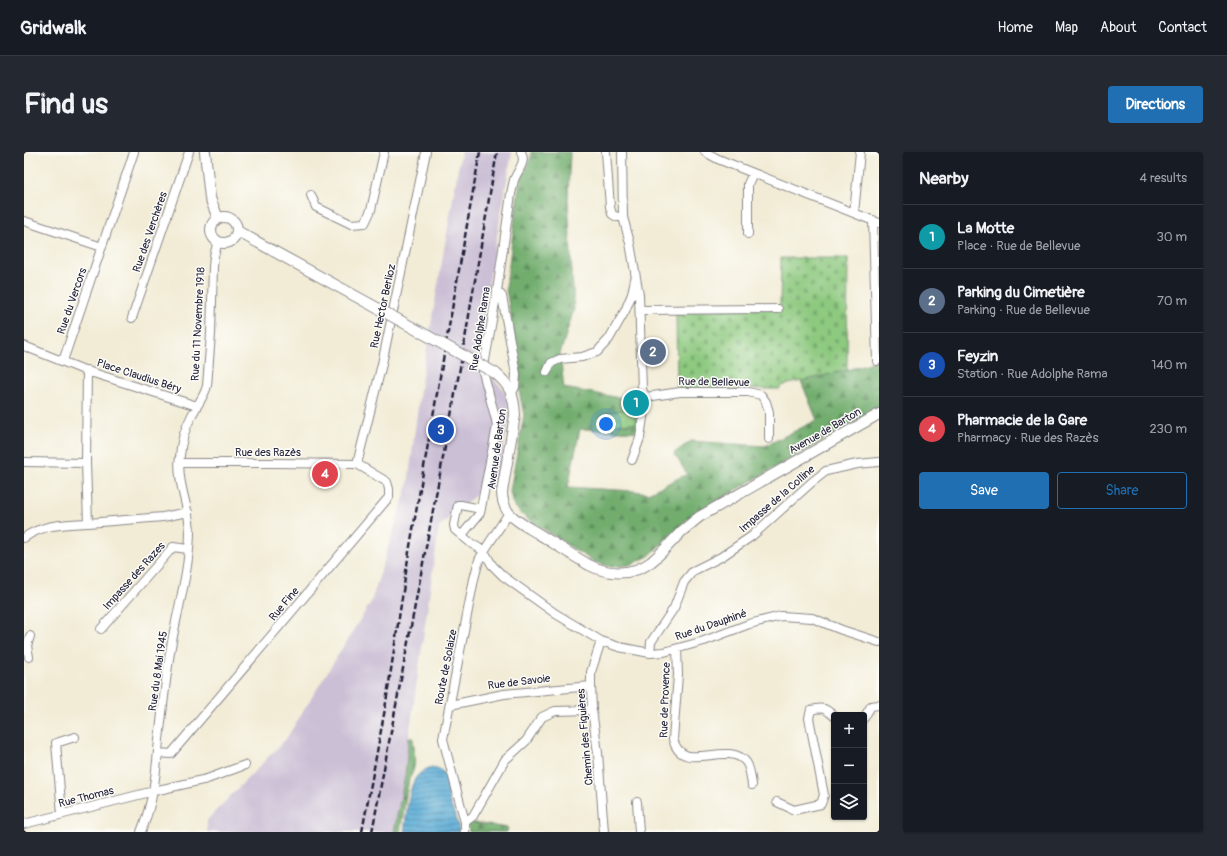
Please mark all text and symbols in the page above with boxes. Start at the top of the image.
text: Gridwalk [20,16,86,40]
text: Home [998,19,1033,36]
text: Map [1055,19,1078,36]
text: About [1100,19,1136,36]
text: Contact [1158,19,1207,36]
button: Directions [1108,86,1203,123]
text: Find us [24,87,108,122]
text: Nearby [919,168,968,189]
text: 4 results [1140,170,1187,186]
street label: Rue des Verchères [130,190,170,274]
text: La Motte [957,219,1014,238]
text: 1 [929,229,935,245]
text: 30 m [1157,229,1187,245]
text: Place · Rue de Bellevue [957,238,1080,254]
street label: Rue Hector Berlioz [368,262,398,349]
street label: Rue du Vercors [55,266,89,336]
street label: Rue du 11 Novembre 1918 [189,266,208,381]
text: Parking du Cimetière [957,283,1085,302]
street label: Rue Adolphe Rama [467,286,493,372]
text: 2 [928,293,936,309]
text: 70 m [1157,293,1187,309]
text: Parking · Rue de Bellevue [957,302,1090,318]
pin: 2 [640,337,666,367]
text: Feyzin [957,347,998,366]
street label: Place Claudius Béry [95,356,183,396]
text: 3 [928,357,936,373]
text: 140 m [1151,357,1187,373]
text: Station · Rue Adolphe Rama [957,366,1108,382]
street label: Rue de Bellevue [678,375,750,389]
pin: 1 [623,388,649,418]
street label: Avenue de Barton [787,405,863,457]
street label: Avenue de Barton [485,408,509,490]
text: Pharmacie de la Gare [957,411,1087,430]
your location [596,414,616,434]
pin: 3 [428,415,454,445]
text: 4 [928,421,936,437]
text: 230 m [1150,421,1187,437]
text: Pharmacy · Rue des Razès [957,430,1098,446]
street label: Rue des Razès [235,446,301,459]
pin: 4 [312,459,338,489]
street label: Impasse de la Colline [737,462,818,535]
button: Save [919,472,1049,509]
button: Share [1057,472,1187,509]
street label: Impasse des Razes [100,539,168,613]
street label: Rue Fine [266,584,302,623]
street label: Rue du Dauphiné [674,607,749,643]
street label: Route de Solaize [432,628,460,706]
street label: Rue du 8 Mai 1945 [146,630,170,712]
street label: Rue de Provence [657,661,673,738]
street label: Rue de Savoie [487,672,552,692]
street label: Chemin des Figuières [574,688,596,786]
map controls [831,712,867,820]
button: + [831,712,867,748]
button: − [831,748,867,784]
street label: Rue Thomas [57,784,115,810]
button: layers [831,784,867,820]

